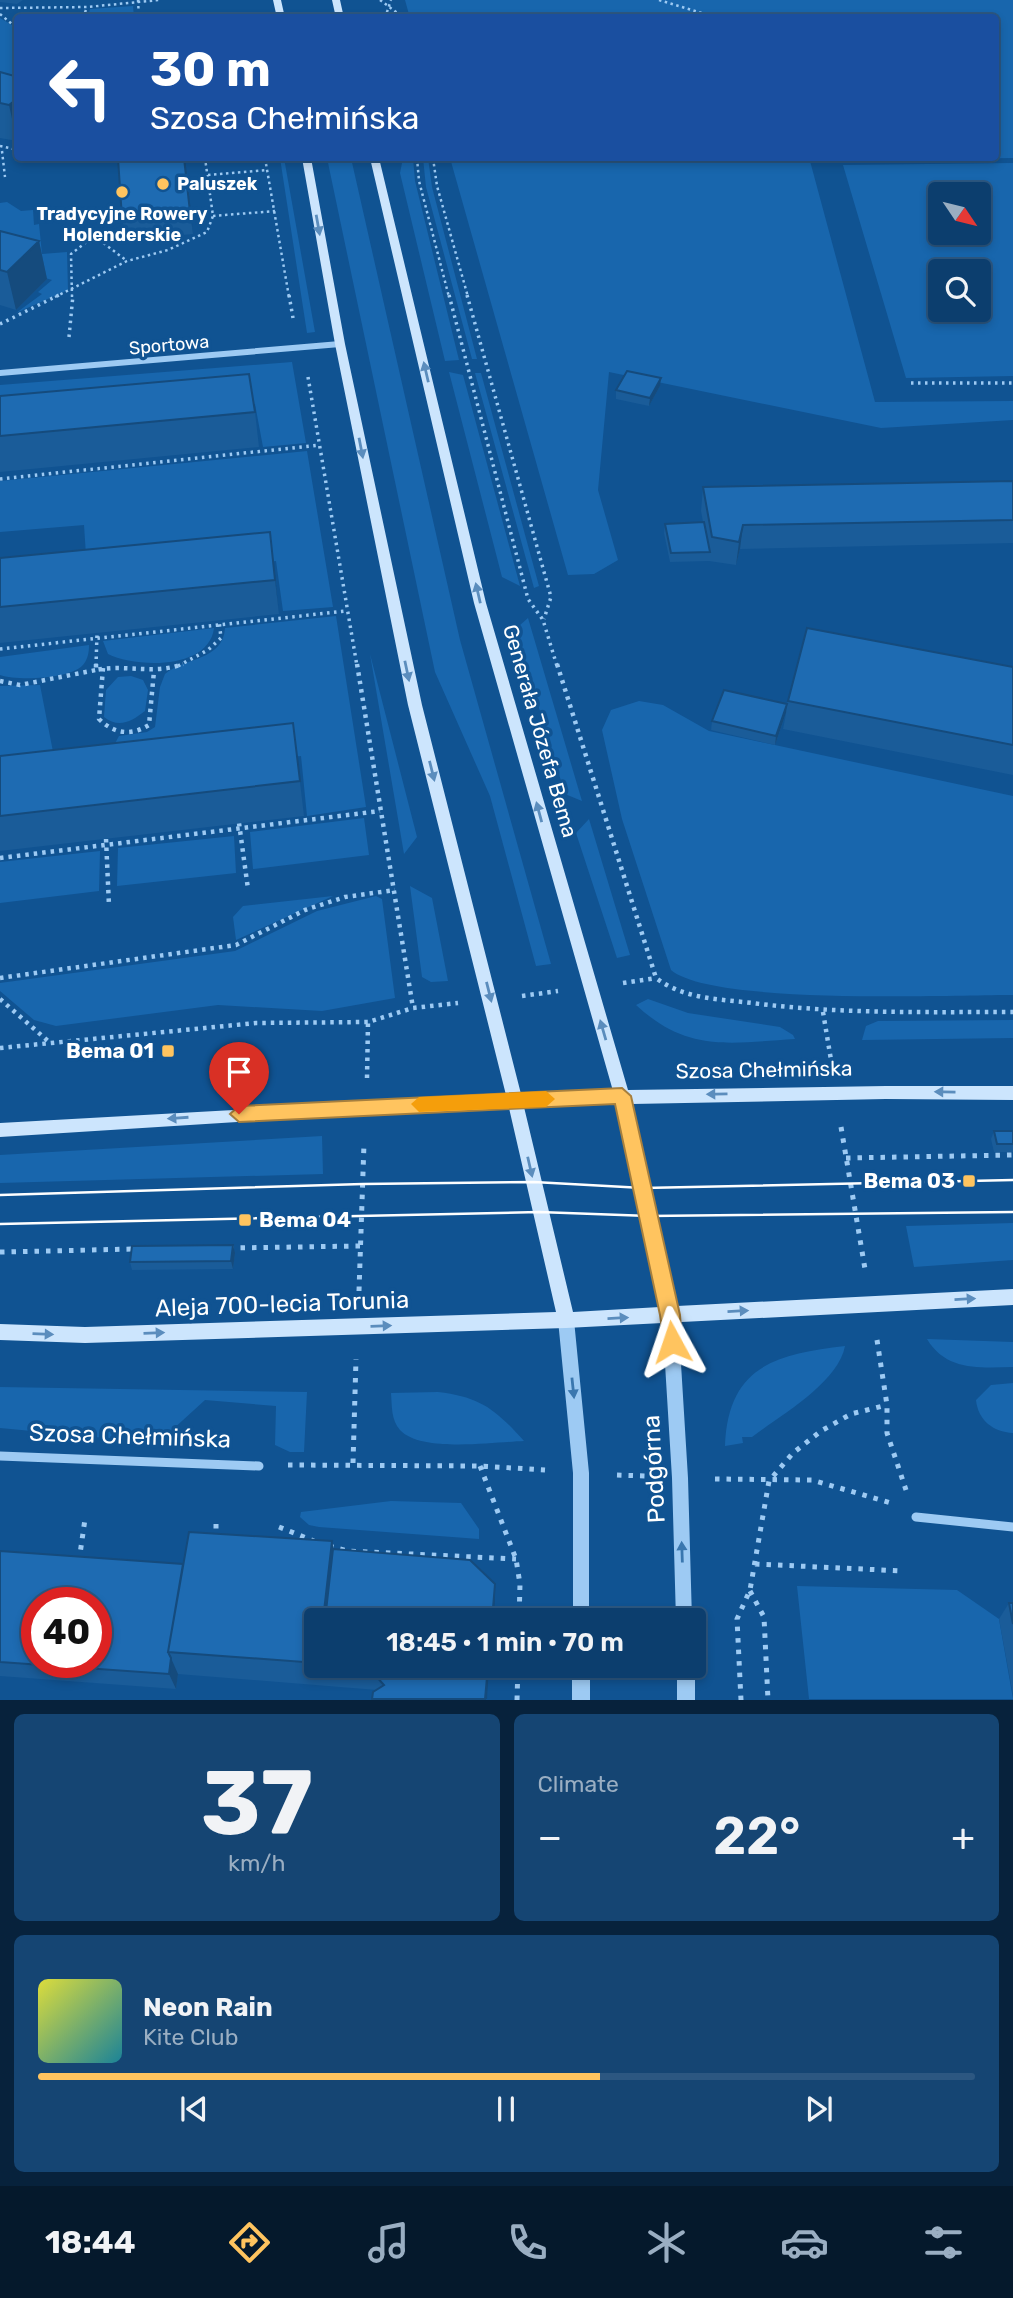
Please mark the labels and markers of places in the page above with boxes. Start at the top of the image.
place label: Paluszek [177,173,258,195]
marker: Paluszek [155,176,171,192]
marker: Tradycyjne Rowery Holenderskie [114,184,130,200]
place label: Tradycyjne Rowery Holenderskie [37,203,208,246]
place label: Bema 01 [66,1038,154,1063]
pin [209,1042,269,1114]
marker: Bema 01 [160,1043,176,1059]
place label: Bema 03 [864,1168,955,1193]
marker: Bema 03 [961,1173,977,1189]
place label: Bema 04 [259,1207,351,1232]
marker: Bema 04 [237,1212,253,1228]

